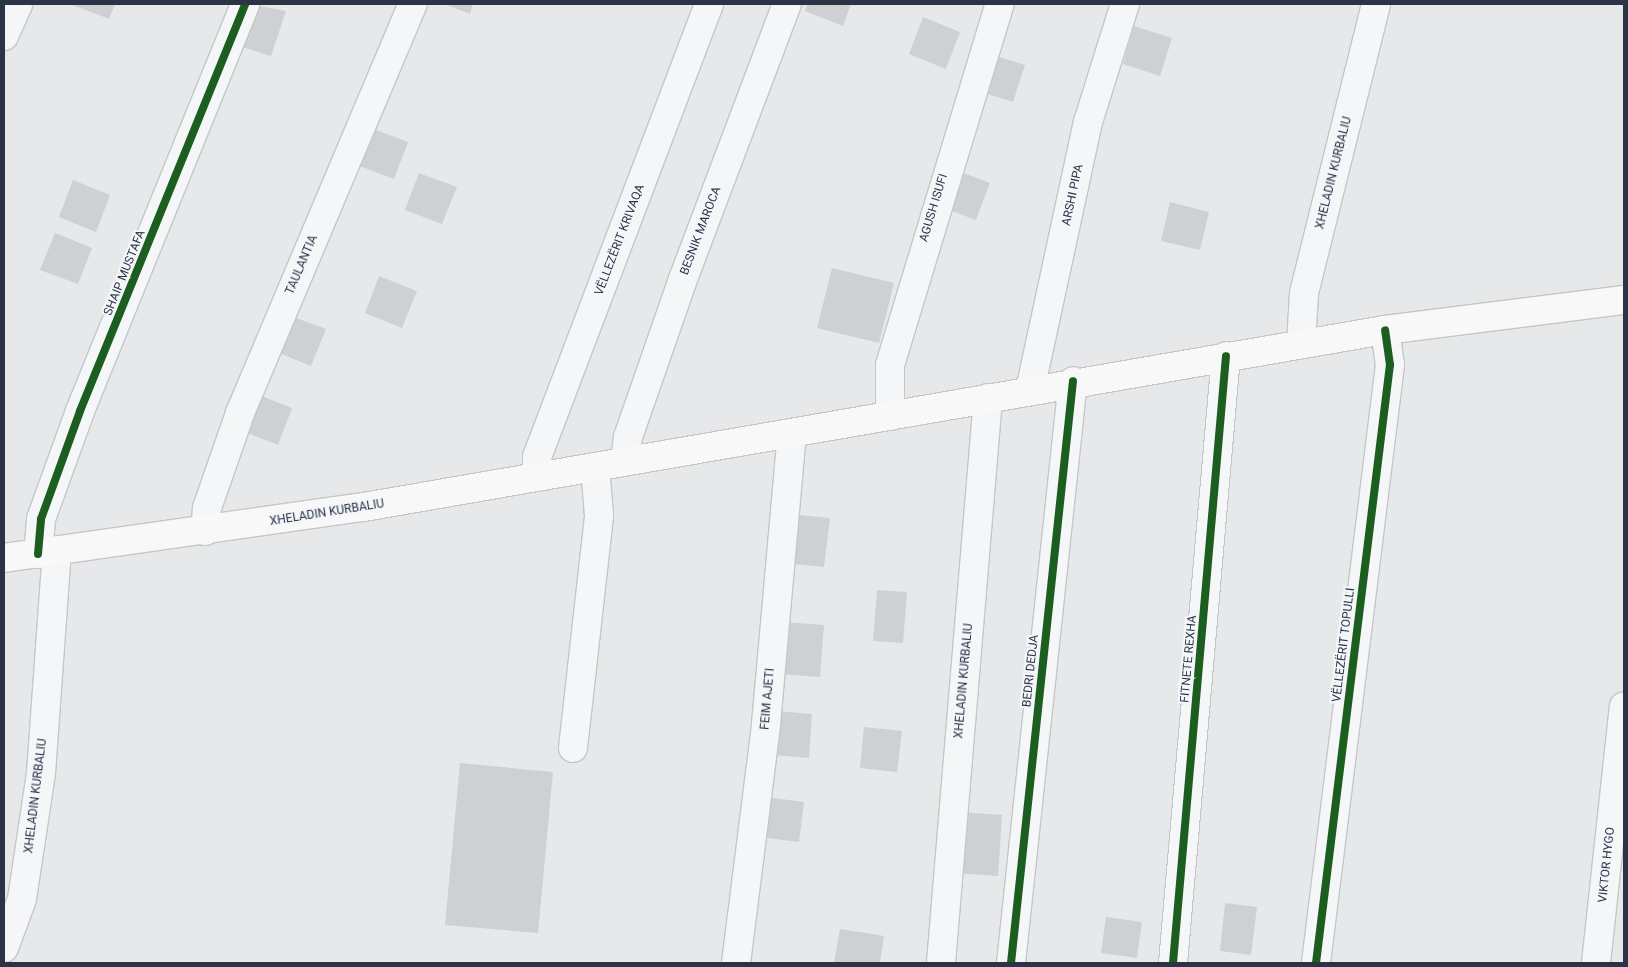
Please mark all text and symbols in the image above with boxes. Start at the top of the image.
street label: XHELADIN KURBALIU [1313,115,1355,231]
street label: ARSHI PIPA [1059,163,1087,227]
street label: AGUSH ISUFI [917,172,951,244]
street label: VËLLEZËRIT KRIVAQA [592,182,648,298]
street label: BESNIK MAROCA [678,185,724,277]
street label: SHAIP MUSTAFA [101,228,149,318]
street label: TAULANTIA [283,233,321,297]
street label: XHELADIN KURBALIU [269,497,385,529]
street label: VËLLEZËRIT TOPULLI [1330,587,1358,703]
street label: FITNETE REXHA [1178,615,1200,703]
street label: XHELADIN KURBALIU [952,623,976,739]
street label: BEDRI DEDJA [1020,634,1042,708]
street label: FEIM AJETI [758,668,778,730]
street label: XHELADIN KURBALIU [22,738,50,854]
street label: VIKTOR HYGO [1596,826,1618,904]

